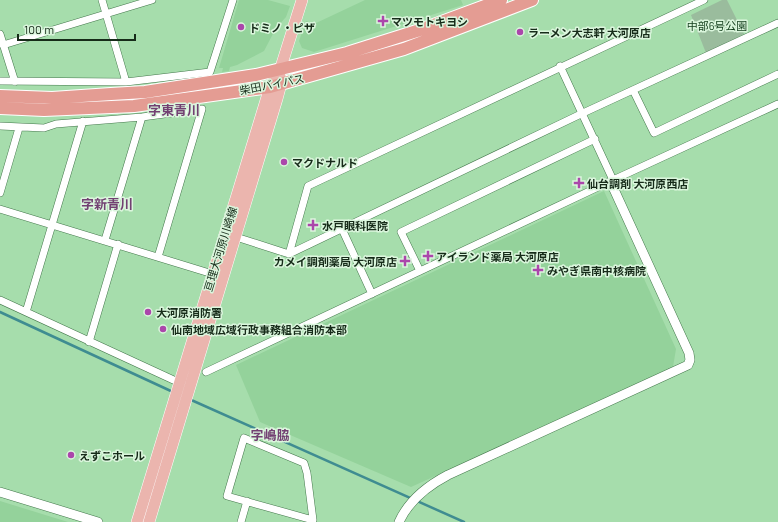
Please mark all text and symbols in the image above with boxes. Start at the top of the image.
place label: マツモトキヨシ [391,15,468,28]
scale bar [18,16,135,42]
marker: マツモトキヨシ [378,16,388,26]
park label: 中部6号公園 [687,19,747,32]
place label: ドミノ・ピザ [249,21,315,34]
text: 100 m [24,22,54,36]
marker: ドミノ・ピザ [236,22,246,32]
place label: ラーメン大志軒 大河原店 [528,26,651,39]
marker: ラーメン大志軒 大河原店 [515,27,525,37]
street label: 柴田バイパス [238,71,306,97]
district label: 字東青川 [148,102,200,118]
place label: マクドナルド [292,156,358,169]
marker: マクドナルド [279,157,289,167]
place label: 仙台調剤 大河原西店 [587,177,688,190]
marker: 仙台調剤 大河原西店 [574,178,584,188]
district label: 字新青川 [81,196,133,212]
street label: 亘理大河原川崎線 [201,205,239,293]
marker: 水戸眼科医院 [307,219,319,231]
place label: 水戸眼科医院 [322,219,388,232]
place label: アイランド薬局 大河原店 [436,250,559,263]
marker: アイランド薬局 大河原店 [423,251,433,261]
place label: カメイ調剤薬局 大河原店 [274,255,397,268]
marker: カメイ調剤薬局 大河原店 [400,256,410,266]
marker: みやぎ県南中核病院 [532,264,544,276]
place label: みやぎ県南中核病院 [547,264,646,277]
place label: 大河原消防署 [156,306,222,319]
marker: 大河原消防署 [143,307,153,317]
place label: 仙南地域広域行政事務組合消防本部 [171,323,347,336]
marker: 仙南地域広域行政事務組合消防本部 [158,324,168,334]
district label: 字嶋脇 [250,427,290,443]
place label: えずこホール [79,449,145,462]
marker: えずこホール [66,450,76,460]

